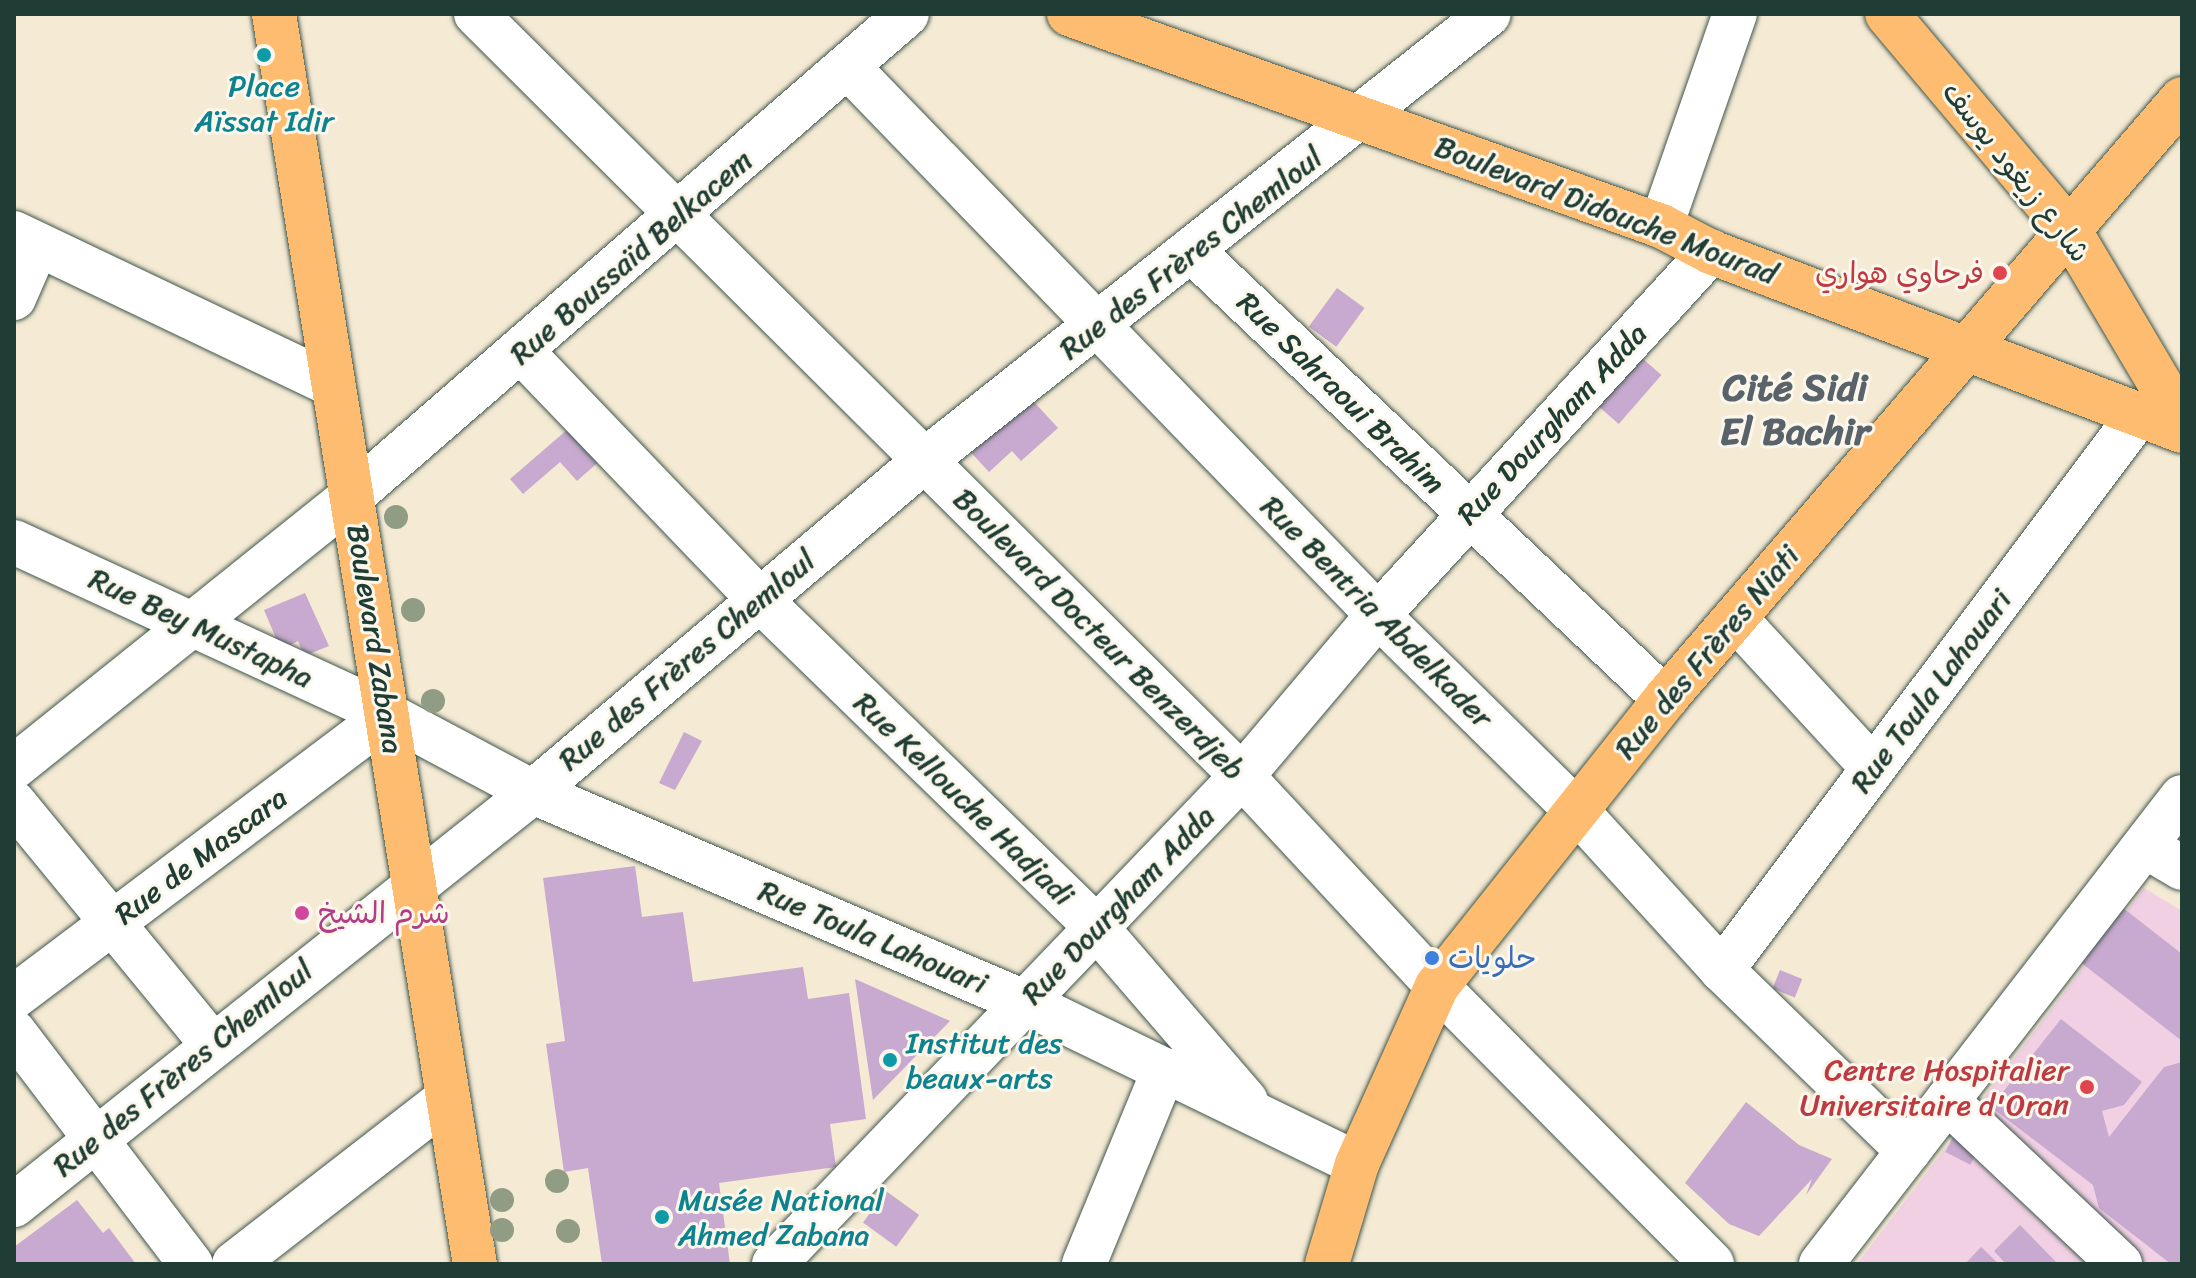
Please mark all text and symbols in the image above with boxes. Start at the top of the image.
marker: Place Aïssat Idir [255,46,273,64]
place label: Place Aïssat Idir [195,68,333,138]
street label: شارع زيغود يوسف [1934,74,2098,270]
street label: Boulevard Didouche Mourad [1429,128,1783,292]
street label: Rue des Frères Chemloul [1052,139,1330,367]
street label: Rue Boussaïd Belkacem [503,142,759,372]
place label: فرحاوي هواري [1815,255,1984,291]
marker: فرحاوي هواري [1991,264,2009,282]
street label: Rue Sahraoui Brahim [1230,285,1452,501]
street label: Rue Dourgham Adda [1449,316,1655,532]
district label: Cité Sidi El Bachir [1720,365,1870,454]
street label: Boulevard Docteur Benzerdjeb [945,480,1253,788]
street label: Rue Bentria Abdelkader [1253,488,1501,736]
street label: Boulevard Zabana [339,521,411,757]
street label: Rue des Frères Niati [1607,538,1807,766]
street label: Rue des Frères Chemloul [552,542,822,778]
street label: Rue Bey Mustapha [83,560,319,696]
street label: Rue Toula Lahouari [1843,582,2019,800]
street label: Rue Kellouche Hadjadi [846,684,1082,914]
street label: Rue de Mascara [107,779,295,933]
street label: Rue Dourgham Adda [1014,798,1222,1012]
street label: Rue Toula Lahouari [753,872,993,1002]
place label: شرم الشيخ [318,895,450,931]
marker: شرم الشيخ [293,904,311,922]
place label: حلويات [1448,940,1537,976]
marker: حلويات [1423,949,1441,967]
street label: Rue des Frères Chemloul [46,952,320,1184]
place label: Institut des beaux-arts [906,1025,1063,1096]
marker: Institut des beaux-arts [881,1051,899,1069]
place label: Centre Hospitalier Universitaire d'Oran [1800,1052,2069,1122]
marker: Centre Hospitalier Universitaire d'Oran [2076,1076,2098,1098]
place label: Musée National Ahmed Zabana [678,1182,883,1252]
marker: Musée National Ahmed Zabana [653,1208,671,1226]

